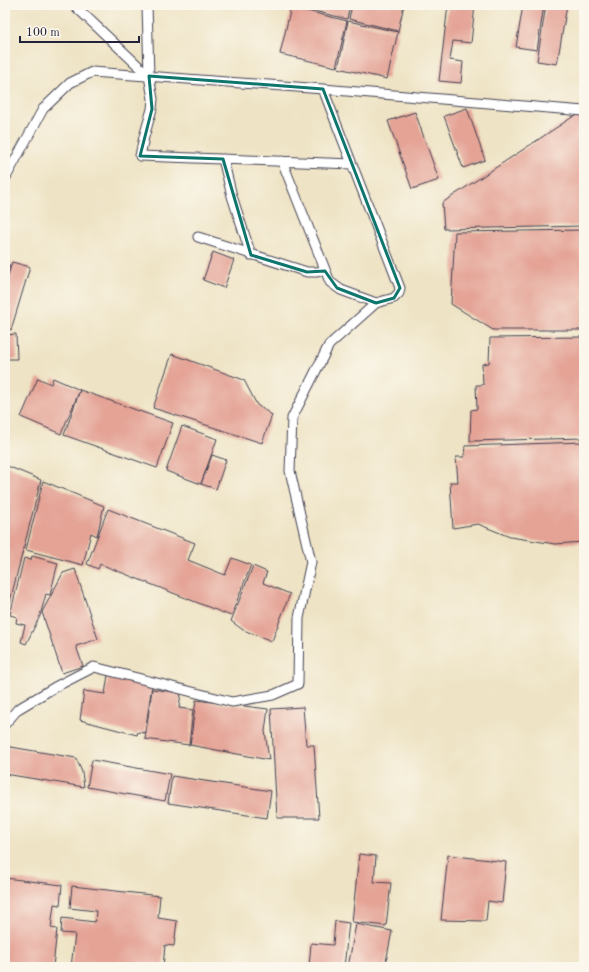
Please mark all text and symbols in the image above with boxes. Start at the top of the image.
scale bar [20,18,139,44]
text: 100 m [26,27,60,39]

